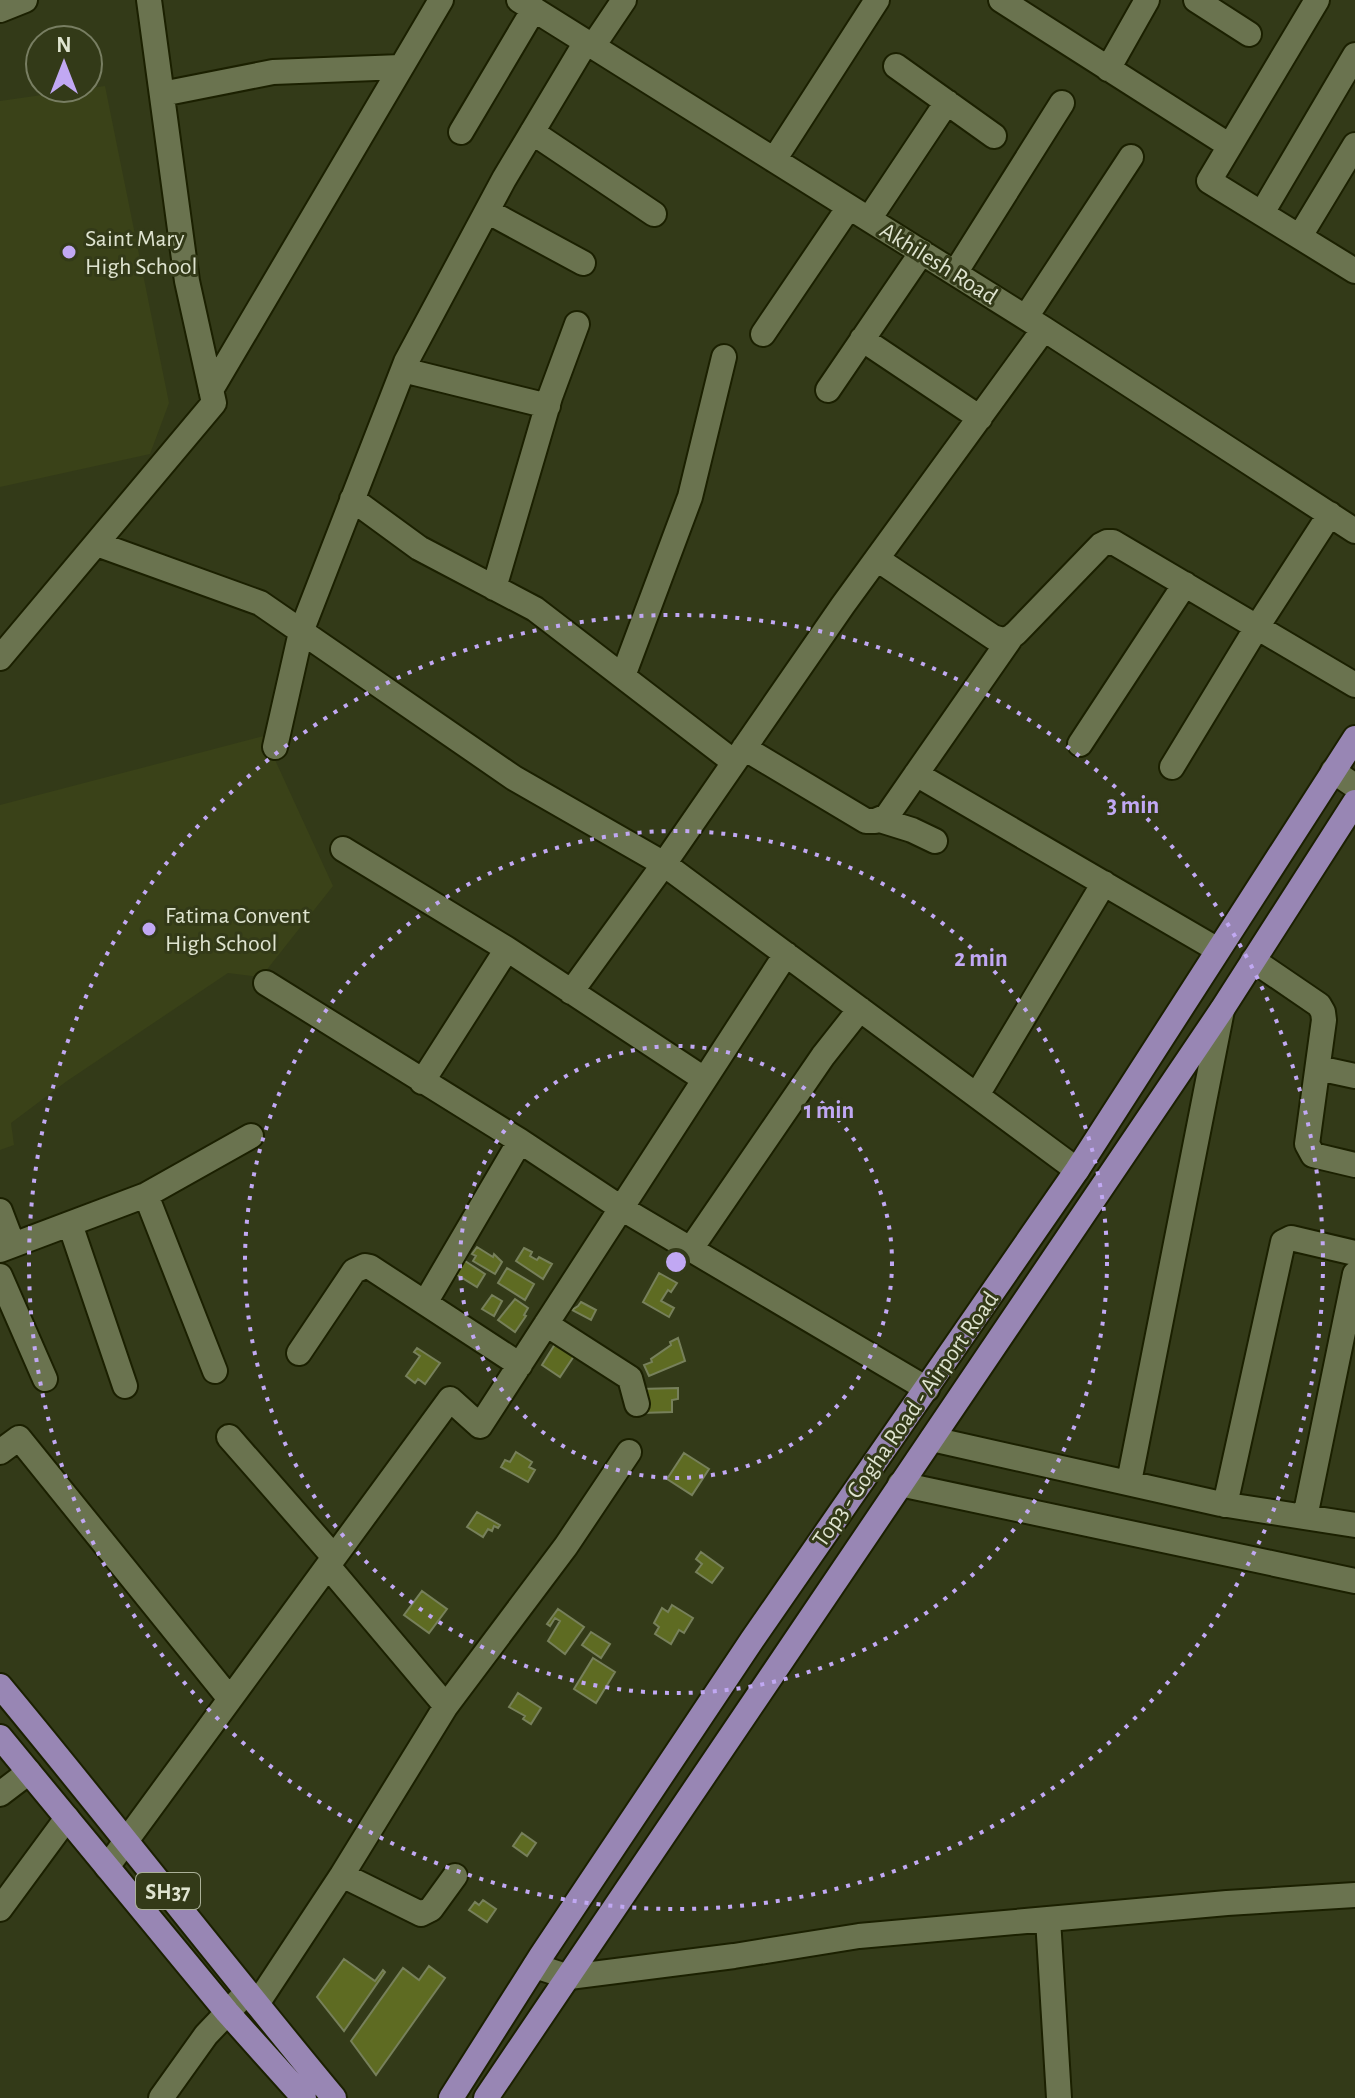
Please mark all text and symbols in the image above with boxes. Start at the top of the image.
north arrow [24,24,104,104]
text: N [56,34,72,56]
street label: Akhilesh Road [876,218,1001,309]
place label: Saint Mary High School [85,227,197,279]
marker: Saint Mary High School [60,243,78,261]
text: 3 min [1107,794,1159,818]
place label: Fatima Convent High School [165,904,310,956]
marker: Fatima Convent High School [140,920,158,938]
text: 2 min [954,947,1008,971]
text: 1 min [804,1099,854,1123]
centre of rings [662,1248,690,1276]
street label: Top3 - Gogha Road - Airport Road [808,1288,1003,1552]
road number: SH37 [136,1873,200,1909]

